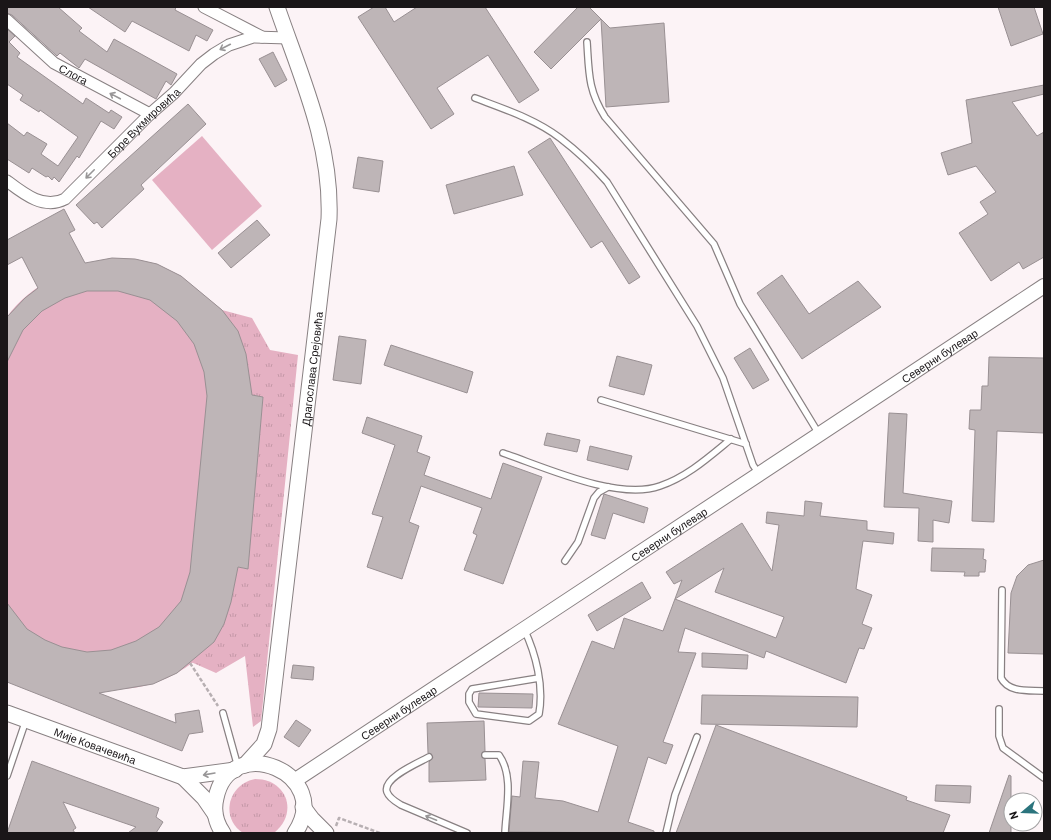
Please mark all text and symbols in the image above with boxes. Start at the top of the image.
one-way arrow [220,44,232,51]
street label: Слога [57,61,91,87]
street label: Боре Вукмировића [104,84,183,160]
one-way arrow [109,92,121,99]
one-way arrow [85,169,95,179]
street label: Драгослава Срејовића [298,310,325,426]
street label: Северни булевар [899,325,980,385]
street label: Северни булевар [628,504,709,563]
street label: Северни булевар [358,682,439,742]
street label: Мије Ковачевића [53,724,139,766]
one-way arrow [203,770,216,778]
north arrow [1003,792,1043,832]
text: N [1006,810,1020,821]
one-way arrow [425,814,437,822]

